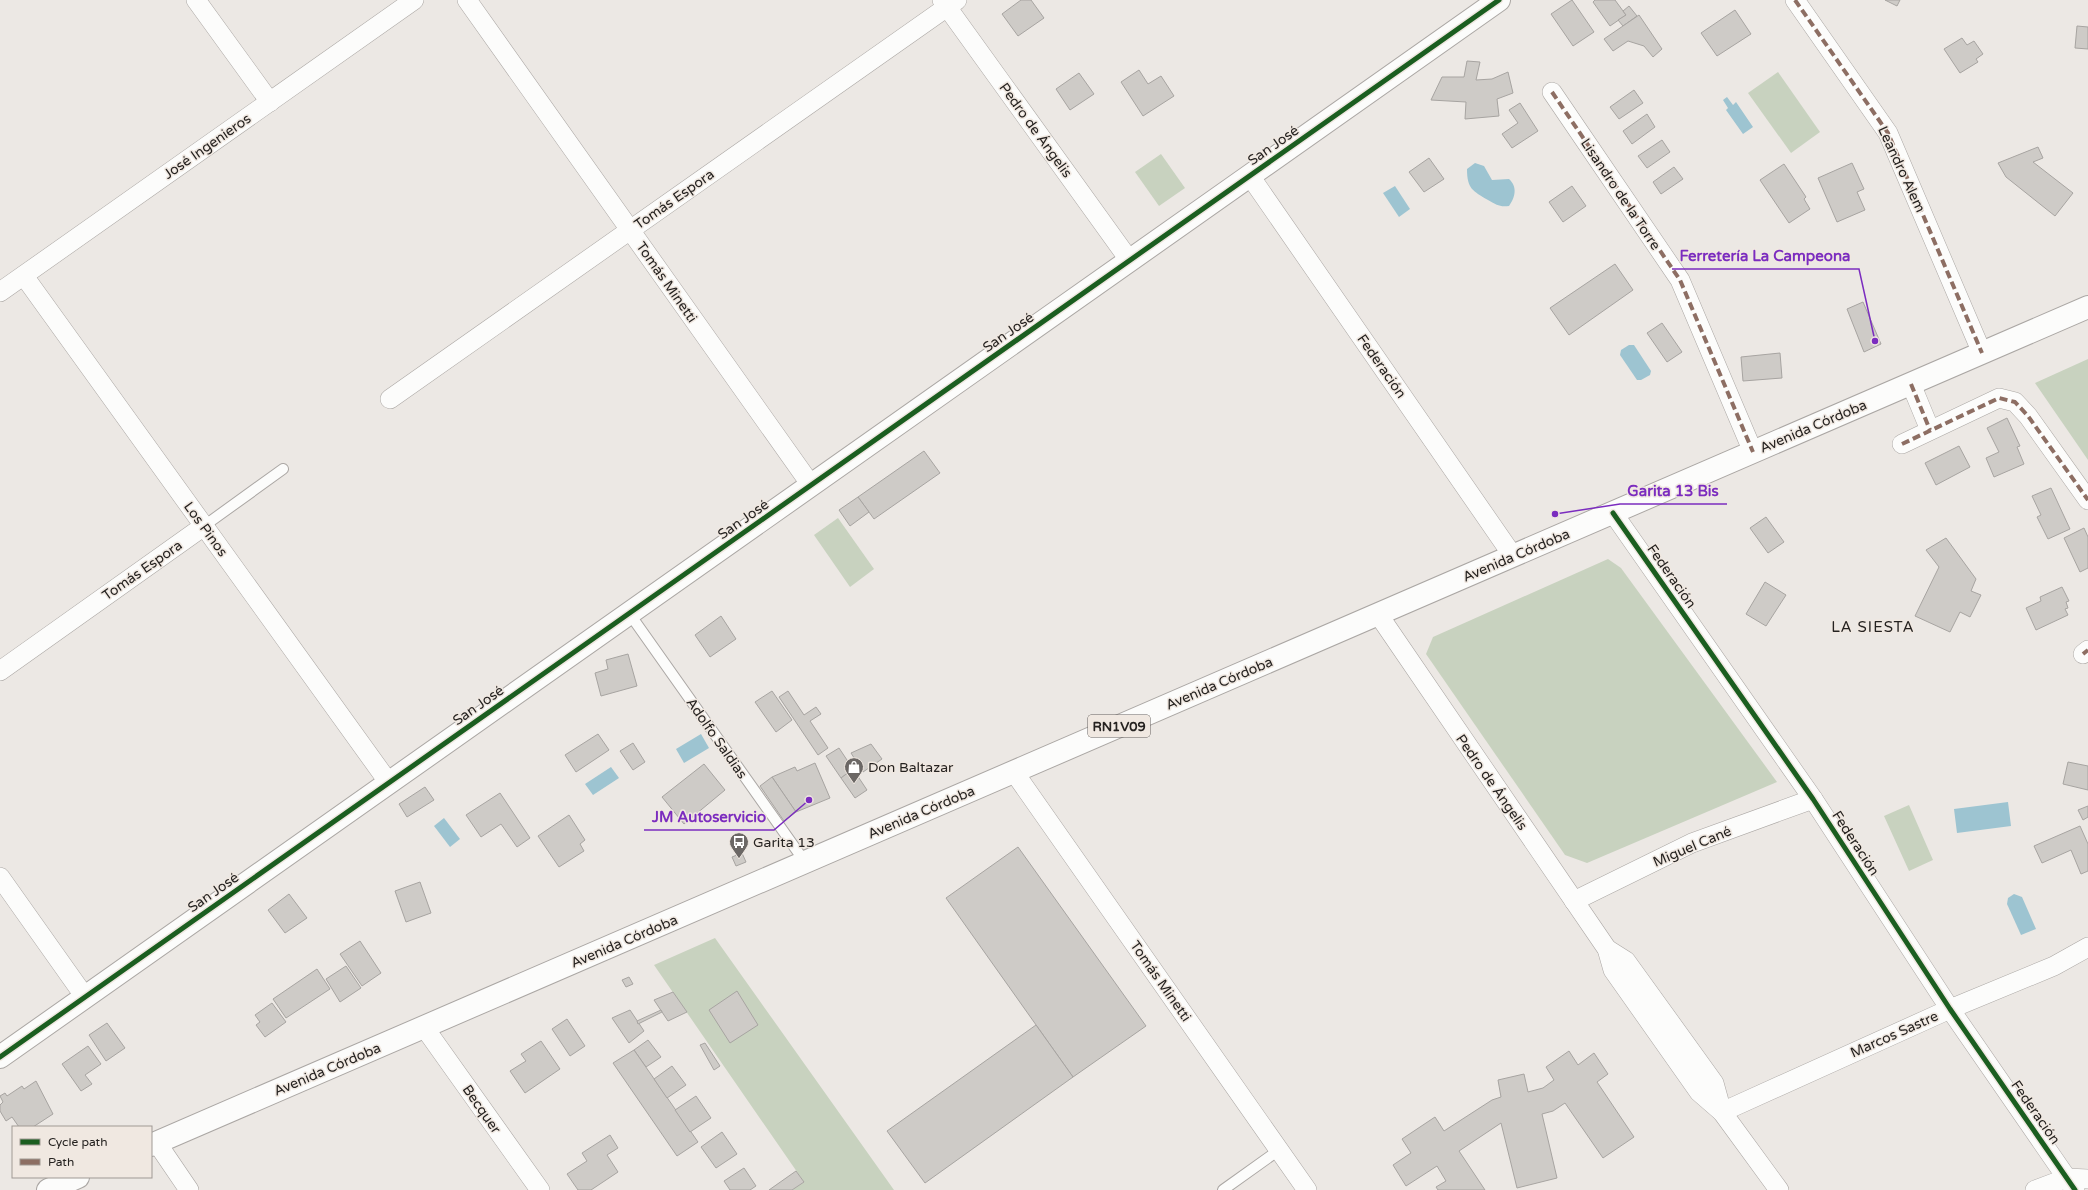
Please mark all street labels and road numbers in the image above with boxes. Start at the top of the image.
street label: Pedro de Ángelis [996,80,1076,181]
street label: José Ingenieros [160,110,254,183]
street label: San José [1245,122,1302,169]
street label: Leandro Alem [1874,123,1929,215]
street label: Lisandro de la Torre [1577,135,1664,253]
street label: Tomás Espora [631,166,717,233]
street label: Tomás Minetti [632,239,701,326]
street label: San José [980,309,1037,356]
street label: Federación [1353,331,1410,401]
street label: Avenida Córdoba [1757,396,1869,457]
street label: San José [715,496,772,543]
street label: Los Pinos [180,499,231,560]
street label: Avenida Córdoba [1460,525,1572,586]
street label: Tomás Espora [99,537,185,604]
street label: Federación [1643,541,1700,611]
street label: Avenida Córdoba [1163,653,1275,714]
street label: San José [450,682,507,729]
street label: Adolfo Saldias [682,694,751,782]
road number: RN1V09 [1088,715,1150,737]
street label: Pedro de Ángelis [1452,731,1531,834]
street label: Avenida Córdoba [865,782,977,843]
street label: Federación [1828,808,1883,879]
street label: Miguel Cané [1651,822,1734,871]
street label: San José [185,869,242,916]
street label: Avenida Córdoba [568,911,680,972]
street label: Tomás Minetti [1126,938,1195,1025]
street label: Marcos Sastre [1848,1007,1941,1061]
street label: Avenida Córdoba [271,1039,383,1100]
street label: Federación [2007,1077,2064,1147]
street label: Becquer [459,1082,505,1137]

